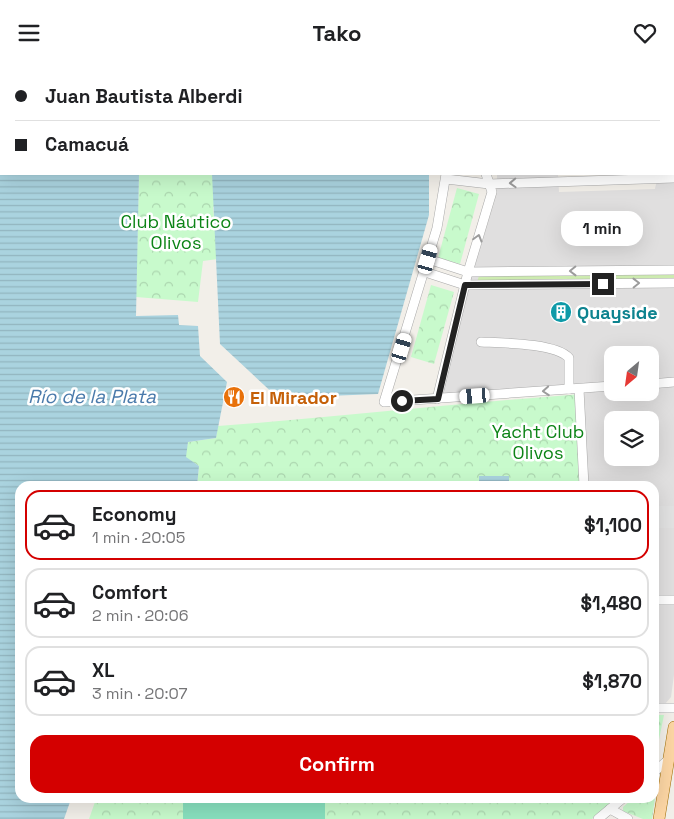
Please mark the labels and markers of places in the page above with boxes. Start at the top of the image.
building icon: Quayside [549,300,573,324]
place label: Quayside [577,301,658,324]
restaurant icon: El Mirador [222,385,246,409]
place label: El Mirador [250,386,337,409]

